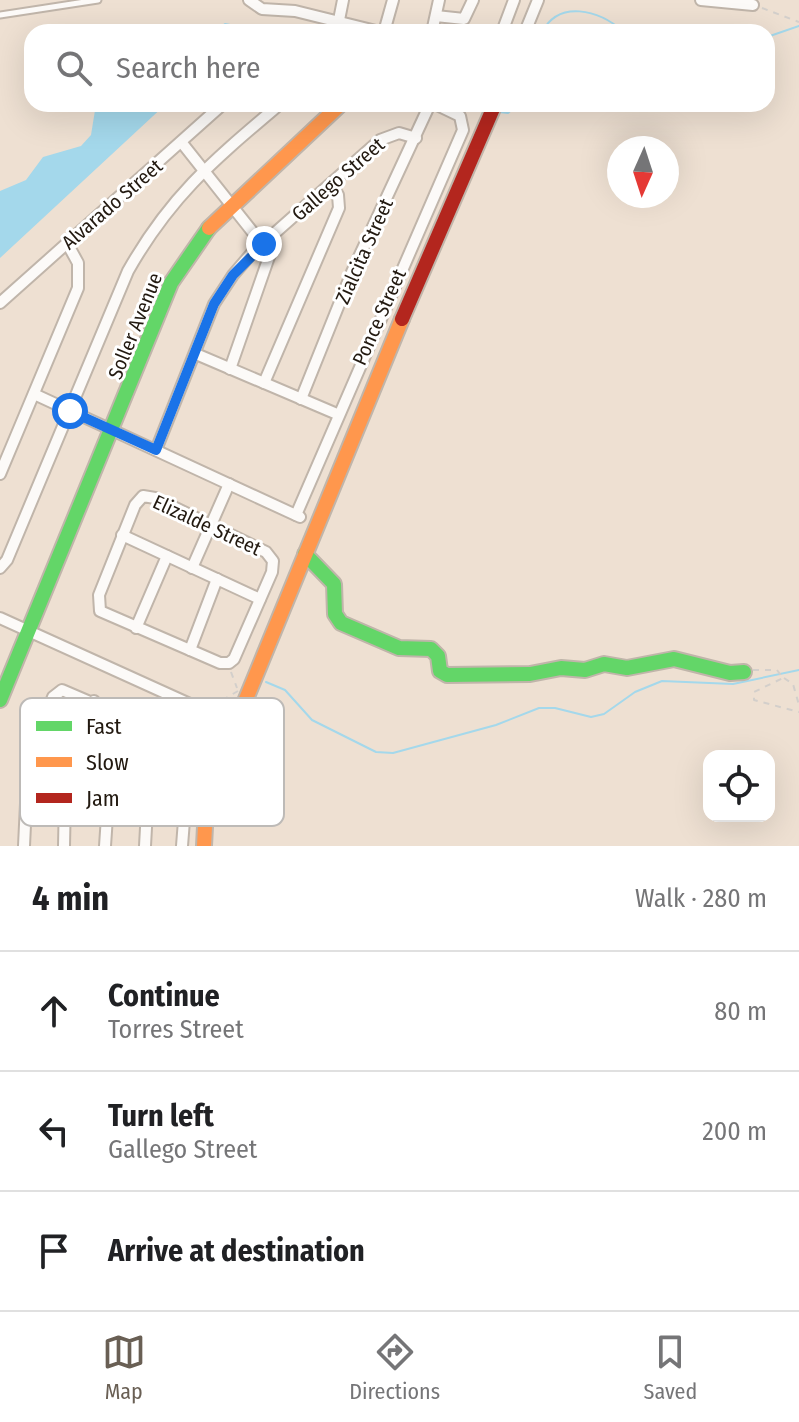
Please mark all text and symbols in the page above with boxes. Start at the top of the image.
search box [24,24,775,112]
icon: search [52,46,96,90]
text: Search here [116,50,261,86]
street label: Gallego Street [287,132,390,226]
north arrow [607,136,679,208]
street label: Alvarado Street [57,154,167,254]
street label: Zialcita Street [330,194,398,307]
route end [246,226,282,262]
street label: Ponce Street [347,265,411,369]
street label: Soller Avenue [103,269,167,383]
route start [52,393,88,429]
street label: Elizalde Street [149,490,265,561]
legend [20,698,284,826]
text: Fast [86,713,122,740]
text: Slow [86,749,129,776]
map controls [703,750,775,822]
button: locate [703,750,775,822]
text: Jam [86,785,120,812]
text: 4 min [32,878,109,919]
text: Walk · 280 m [635,883,767,914]
text: Continue [108,978,220,1014]
icon: ahead [32,989,76,1033]
text: 80 m [714,996,767,1027]
text: Torres Street [108,1014,244,1045]
text: Turn left [108,1098,214,1134]
icon: left [32,1109,76,1153]
text: 200 m [702,1116,767,1147]
text: Gallego Street [108,1134,257,1165]
icon: arrive [32,1229,76,1273]
text: Arrive at destination [108,1233,365,1269]
tab: Map [102,1330,146,1405]
tab: Directions [349,1330,440,1405]
tab: Saved [644,1330,697,1405]

